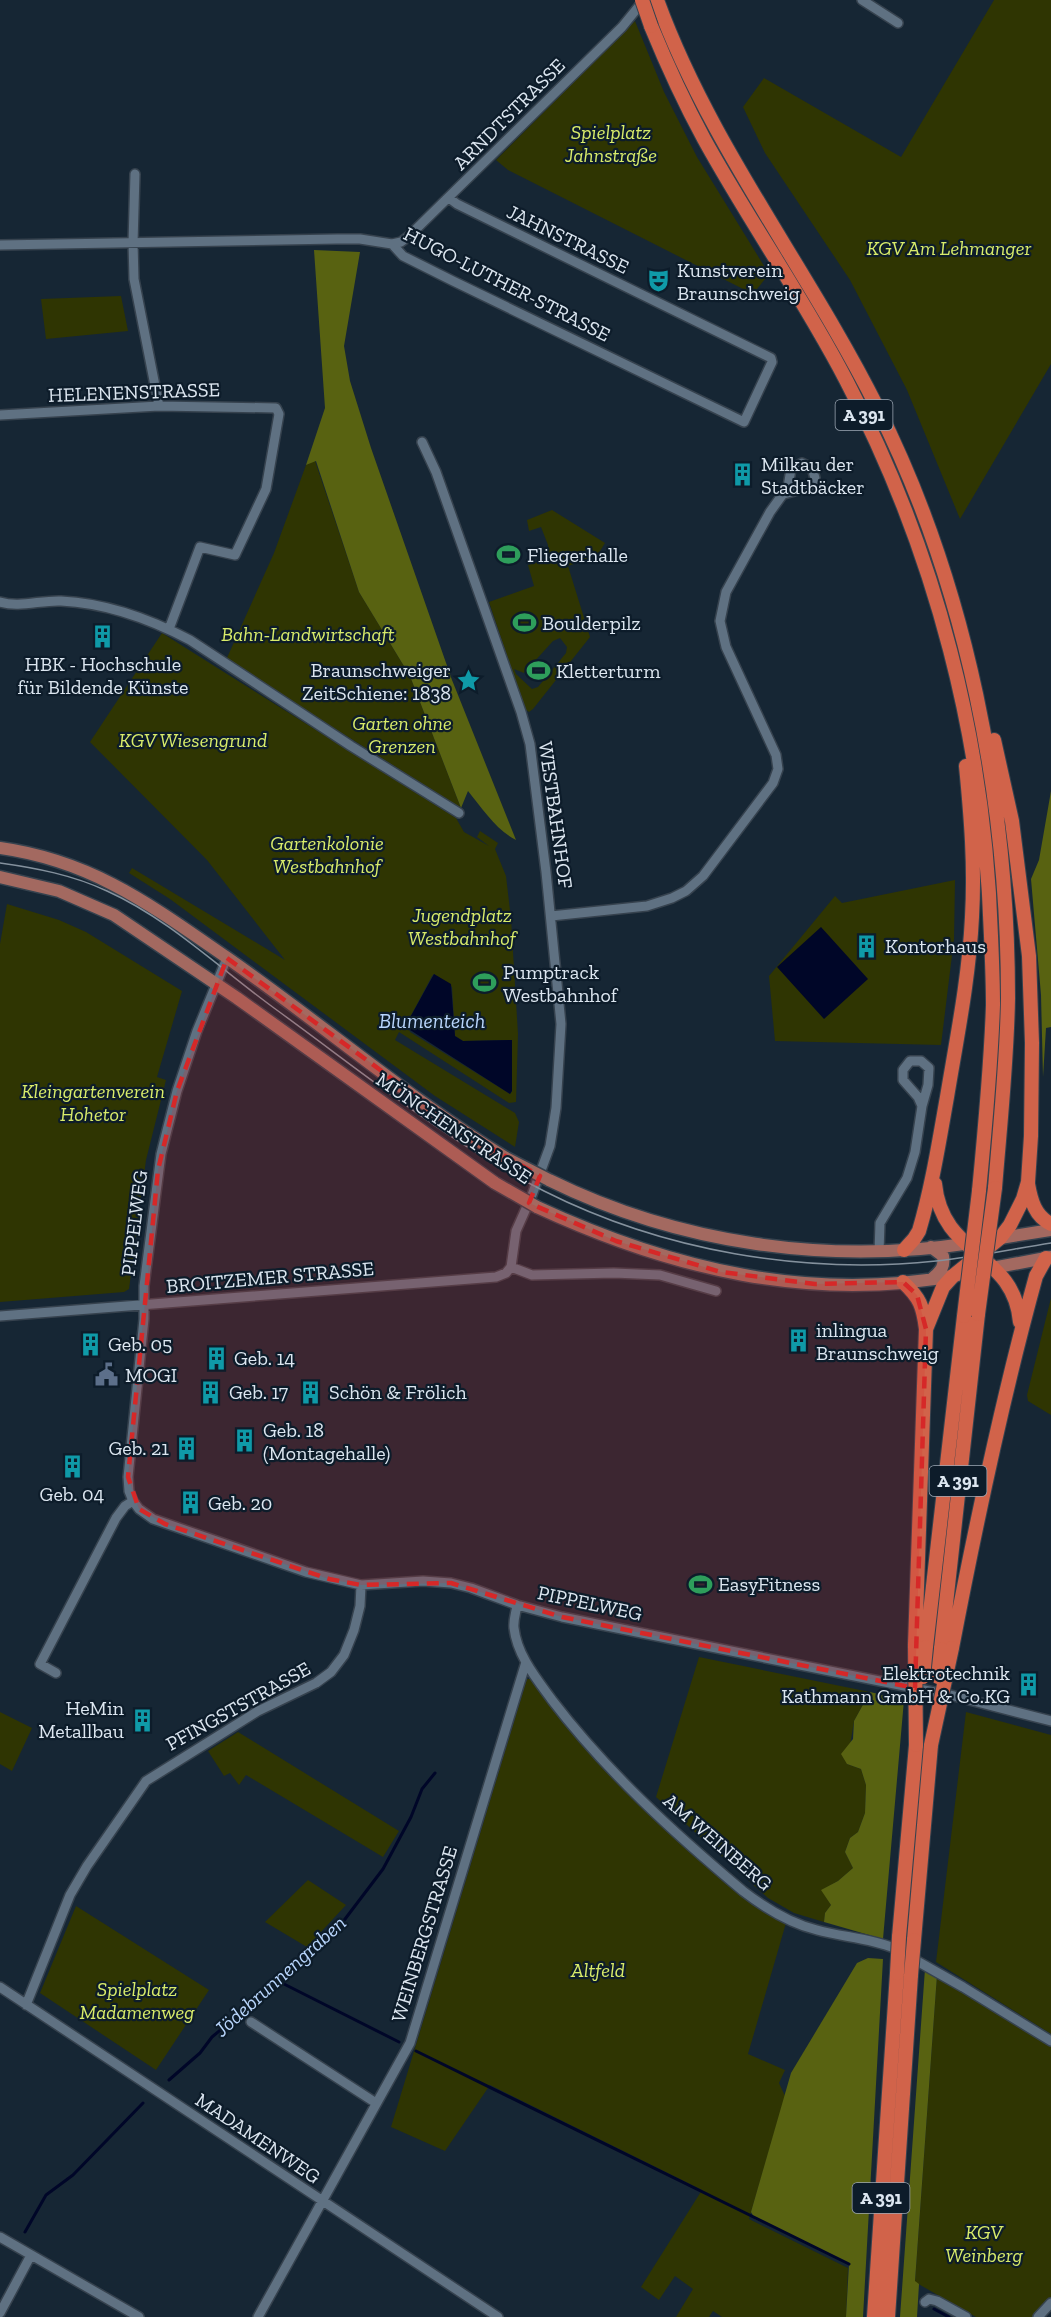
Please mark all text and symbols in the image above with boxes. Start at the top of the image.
street label: ARNDTSTRASSE [448,53,570,175]
park label: Spielplatz Jahnstraße [564,120,657,167]
street label: JAHNSTRASSE [503,199,633,279]
street label: HUGO-LUTHER-STRASSE [400,221,614,347]
park label: KGV Am Lehmanger [867,236,1032,260]
place label: Kunstverein Braunschweig [677,258,800,305]
theatre icon: Kunstverein Braunschweig [646,268,672,294]
street label: HELENENSTRASSE [48,377,220,407]
road number: A 391 [836,400,892,430]
place label: Milkau der Stadtbäcker [761,452,865,499]
building icon: Milkau der Stadtbäcker [730,462,756,488]
sports icon: Fliegerhalle [496,542,522,568]
place label: Fliegerhalle [527,543,628,567]
sports icon: Boulderpilz [511,610,537,636]
place label: Boulderpilz [542,611,641,635]
park label: Bahn-Landwirtschaft [221,622,395,646]
building icon: HBK - Hochschule für Bildende Künste [90,623,116,649]
place label: HBK - Hochschule für Bildende Künste [18,652,188,699]
place label: Braunschweiger ZeitSchiene: 1838 [302,658,451,705]
sports icon: Kletterturm [525,658,551,684]
place label: Kletterturm [556,659,661,683]
place icon: Braunschweiger ZeitSchiene: 1838 [456,668,482,694]
park label: Garten ohne Grenzen [352,711,452,758]
park label: KGV Wiesengrund [119,728,267,752]
street label: WESTBAHNHOF [534,740,578,890]
park label: Gartenkolonie Westbahnhof [270,831,384,878]
park label: Jugendplatz Westbahnhof [408,903,519,950]
building icon: Kontorhaus [854,933,880,959]
place label: Kontorhaus [885,934,986,958]
place label: Pumptrack Westbahnhof [503,960,619,1007]
sports icon: Pumptrack Westbahnhof [472,970,498,996]
water label: Blumenteich [379,1008,485,1033]
street label: MÜNCHENSTRASSE [372,1067,536,1189]
park label: Kleingartenverein Hohetor [21,1079,165,1126]
street label: PIPPELWEG [116,1169,152,1277]
street label: BROITZEMER STRASSE [165,1256,375,1298]
place label: inlingua Braunschweig [816,1318,939,1365]
building icon: inlingua Braunschweig [785,1328,811,1354]
building icon: Geb. 05 [77,1331,103,1357]
place label: Geb. 05 [108,1332,172,1356]
building icon: Geb. 14 [203,1345,229,1371]
place label: Geb. 14 [234,1346,295,1370]
public building icon: MOGI [94,1362,120,1388]
place label: MOGI [125,1363,177,1387]
building icon: Geb. 17 [198,1379,224,1405]
building icon: Schön & Frölich [298,1379,324,1405]
place label: Geb. 17 [229,1380,289,1404]
place label: Schön & Frölich [329,1380,467,1404]
place label: Geb. 18 (Montagehalle) [263,1418,390,1465]
building icon: Geb. 18 (Montagehalle) [232,1428,258,1454]
building icon: Geb. 21 [174,1435,200,1461]
place label: Geb. 21 [109,1436,169,1460]
building icon: Geb. 04 [59,1453,85,1479]
road number: A 391 [930,1466,986,1496]
place label: Geb. 04 [40,1482,105,1506]
building icon: Geb. 20 [177,1490,203,1516]
place label: Geb. 20 [208,1491,272,1515]
sports icon: EasyFitness [687,1571,713,1597]
place label: EasyFitness [718,1572,820,1596]
street label: PIPPELWEG [535,1580,645,1626]
street label: PFINGSTSTRASSE [161,1656,315,1756]
place label: Elektrotechnik Kathmann GmbH & Co.KG [781,1661,1011,1708]
building icon: Elektrotechnik Kathmann GmbH & Co.KG [1015,1672,1041,1698]
place label: HeMin Metallbau [38,1696,125,1743]
building icon: HeMin Metallbau [129,1707,155,1733]
street label: AM WEINBERG [659,1788,777,1896]
street label: WEINBERGSTRASSE [386,1843,462,2025]
water label: Jödebrunnengraben [208,1910,351,2042]
park label: Altfeld [570,1958,625,1982]
park label: Spielplatz Madamenweg [80,1977,195,2024]
street label: MADAMENWEG [191,2087,325,2189]
road number: A 391 [852,2183,910,2213]
park label: KGV Weinberg [945,2220,1023,2267]

